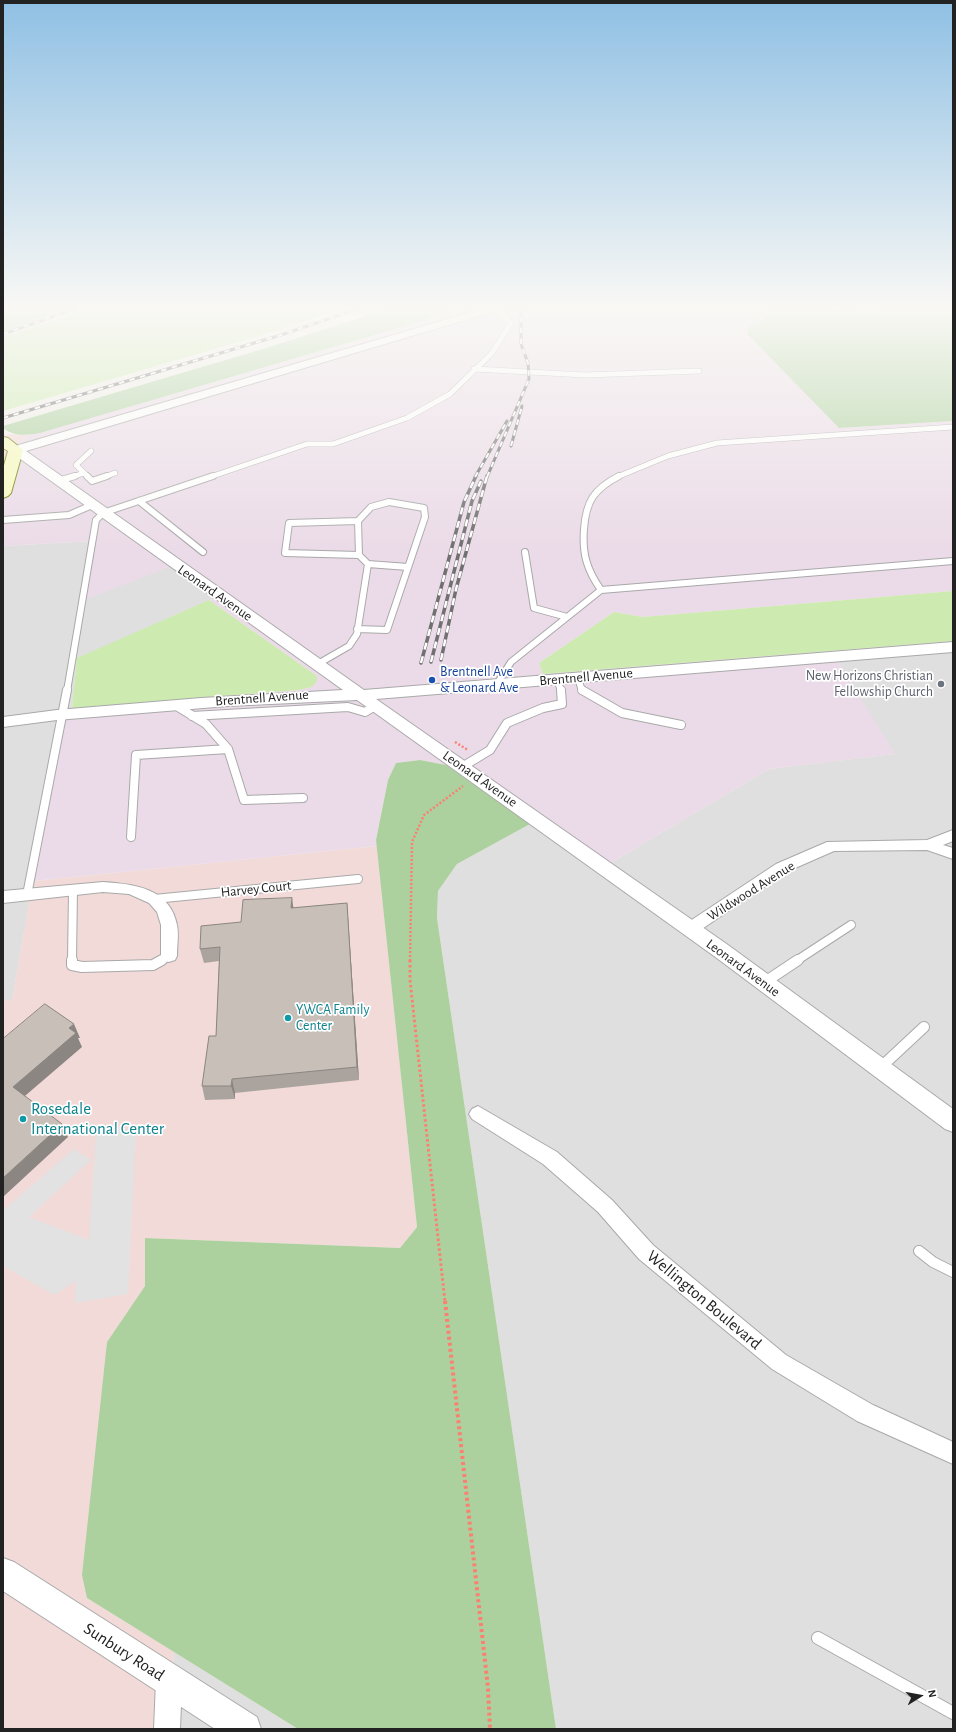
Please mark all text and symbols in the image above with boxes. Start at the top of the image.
street label: Leonard Avenue [174,561,256,625]
place label: Brentnell Ave & Leonard Ave [440,664,518,696]
street label: Brentnell Avenue [539,665,633,689]
place label: New Horizons Christian Fellowship Church [806,668,933,700]
marker: Brentnell Ave & Leonard Ave [427,675,437,685]
marker: New Horizons Christian Fellowship Church [936,679,946,689]
street label: Brentnell Avenue [215,686,309,710]
street label: Leonard Avenue [439,747,521,811]
street label: Wildwood Avenue [704,857,798,925]
street label: Harvey Court [220,877,292,901]
street label: Leonard Avenue [703,936,783,1000]
place label: YWCA Family Center [296,1002,369,1034]
marker: YWCA Family Center [283,1013,293,1023]
place label: Rosedale International Center [31,1099,164,1139]
marker: Rosedale International Center [18,1114,28,1124]
street label: Wellington Boulevard [642,1246,766,1354]
street label: Sunbury Road [80,1618,168,1686]
north arrow [900,1676,940,1716]
text: N [926,1689,938,1698]

